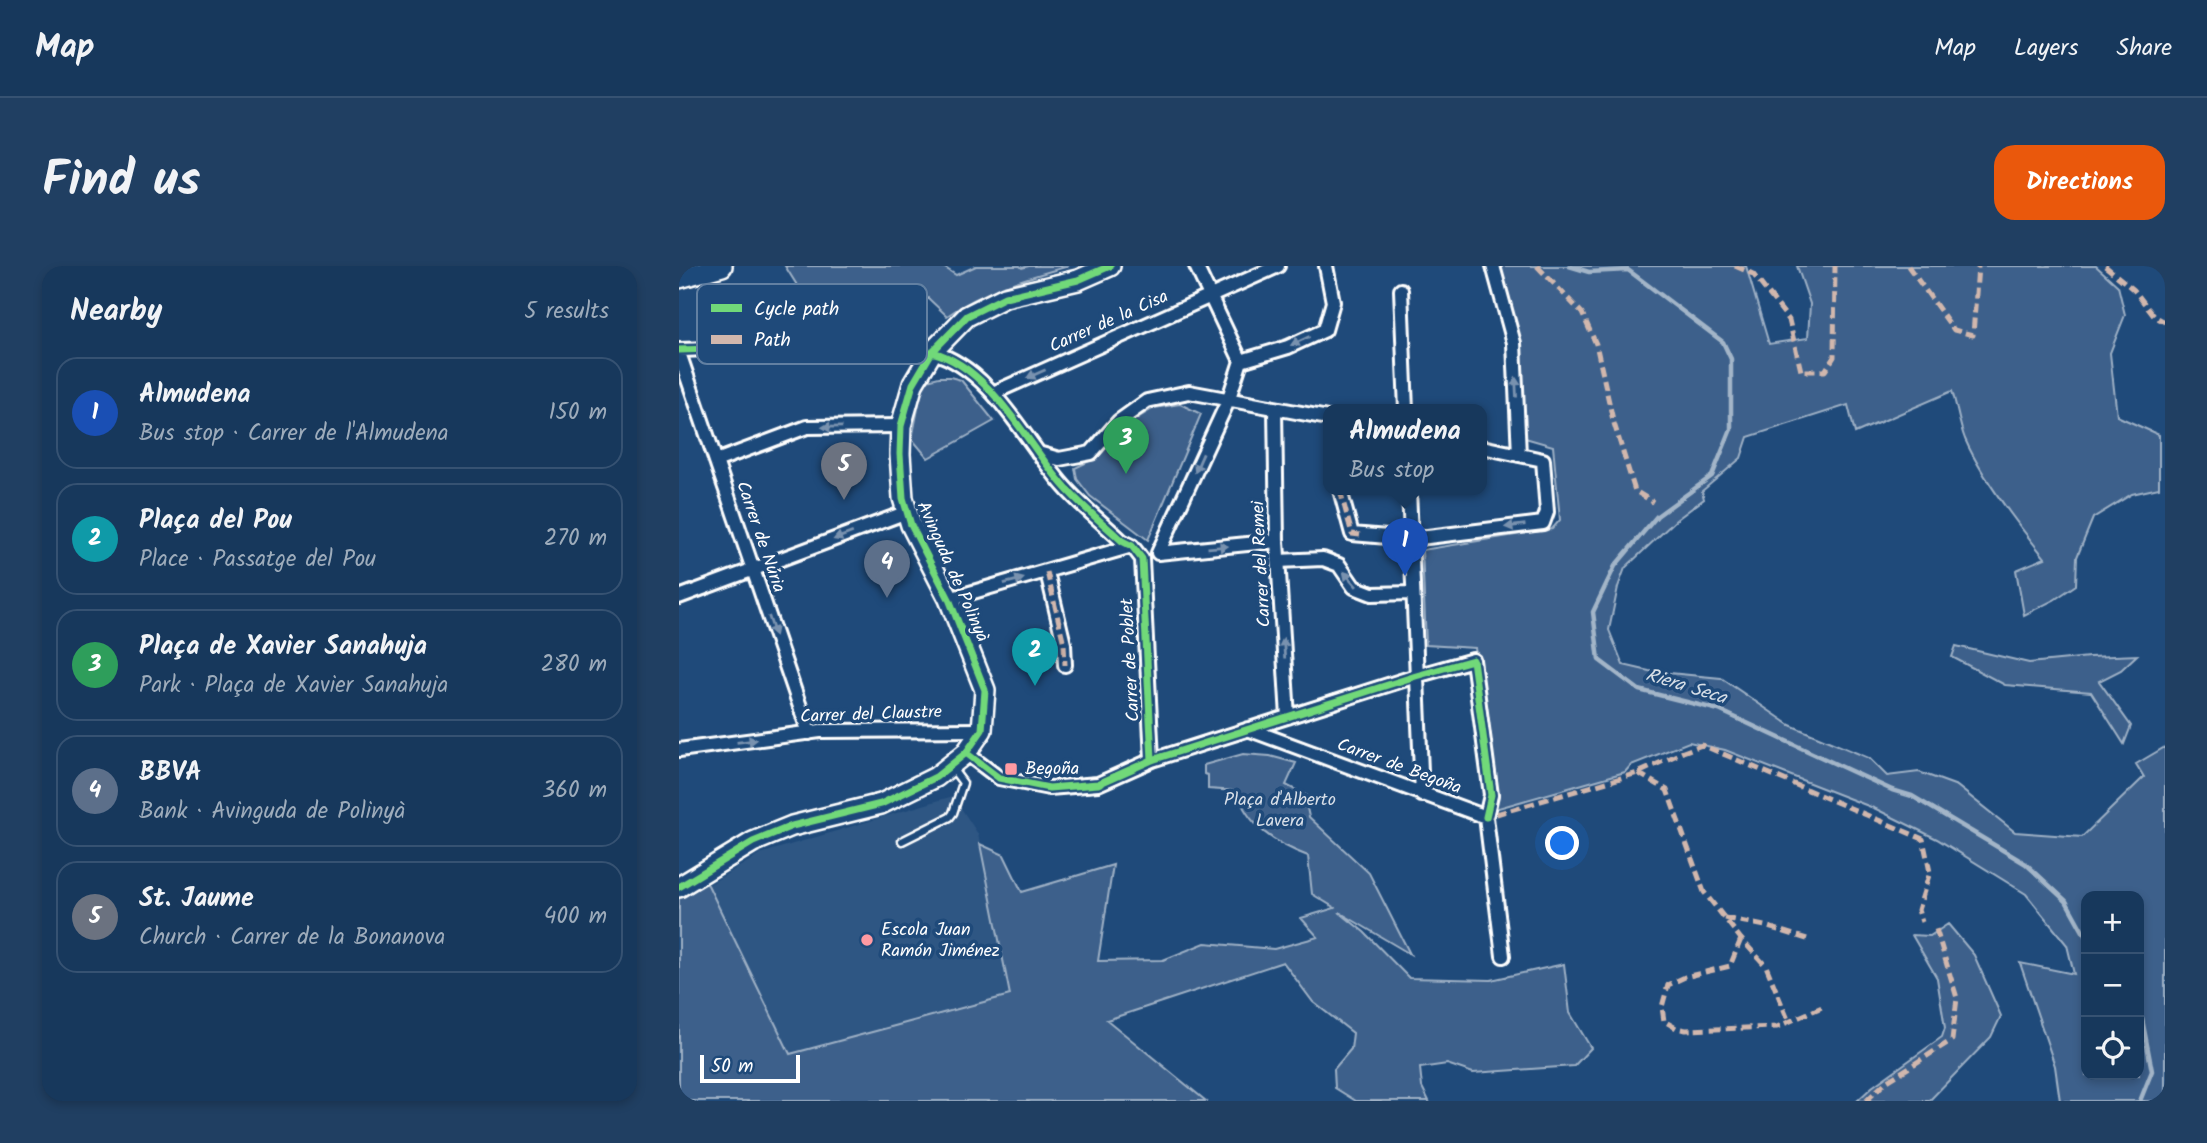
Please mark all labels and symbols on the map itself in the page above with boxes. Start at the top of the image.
street label: Carrer de la Cisa [1045,283,1173,361]
legend [697,284,927,364]
text: Cycle path [754,295,839,325]
text: Path [754,326,791,356]
one-way arrow [1290,335,1310,347]
one-way arrow [1026,368,1046,380]
one-way arrow [1510,375,1521,397]
pin: 3 [1103,416,1149,474]
one-way arrow [821,421,843,433]
pin: 5 [821,442,867,500]
one-way arrow [1193,452,1204,473]
street label: Carrer de Núria [727,477,793,597]
street label: Avinguda de Polinyà [908,497,996,647]
street label: Carrer del Remei [1244,499,1280,628]
pin: 1 [1382,518,1428,576]
one-way arrow [1504,521,1526,532]
one-way arrow [832,531,853,542]
pin: 4 [864,540,910,598]
one-way arrow [1207,541,1229,552]
one-way arrow [1342,570,1358,588]
one-way arrow [1004,575,1026,586]
street label: Carrer de Poblet [1113,597,1149,722]
one-way arrow [767,616,778,637]
pin: 2 [1012,628,1058,686]
one-way arrow [1278,637,1289,659]
water label: Riera Seca [1642,661,1731,714]
street label: Carrer del Claustre [799,698,943,732]
street label: Carrer de Begoña [1332,731,1466,803]
one-way arrow [736,736,758,747]
place label: Begoña [1025,755,1079,784]
marker: Begoña [1003,761,1019,777]
park label: Plaça d'Alberto Lavera [1224,786,1336,836]
your location [1545,826,1579,860]
place label: Escola Juan Ramón Jiménez [881,916,1000,966]
marker: Escola Juan Ramón Jiménez [859,932,875,948]
scale bar [700,1052,800,1084]

